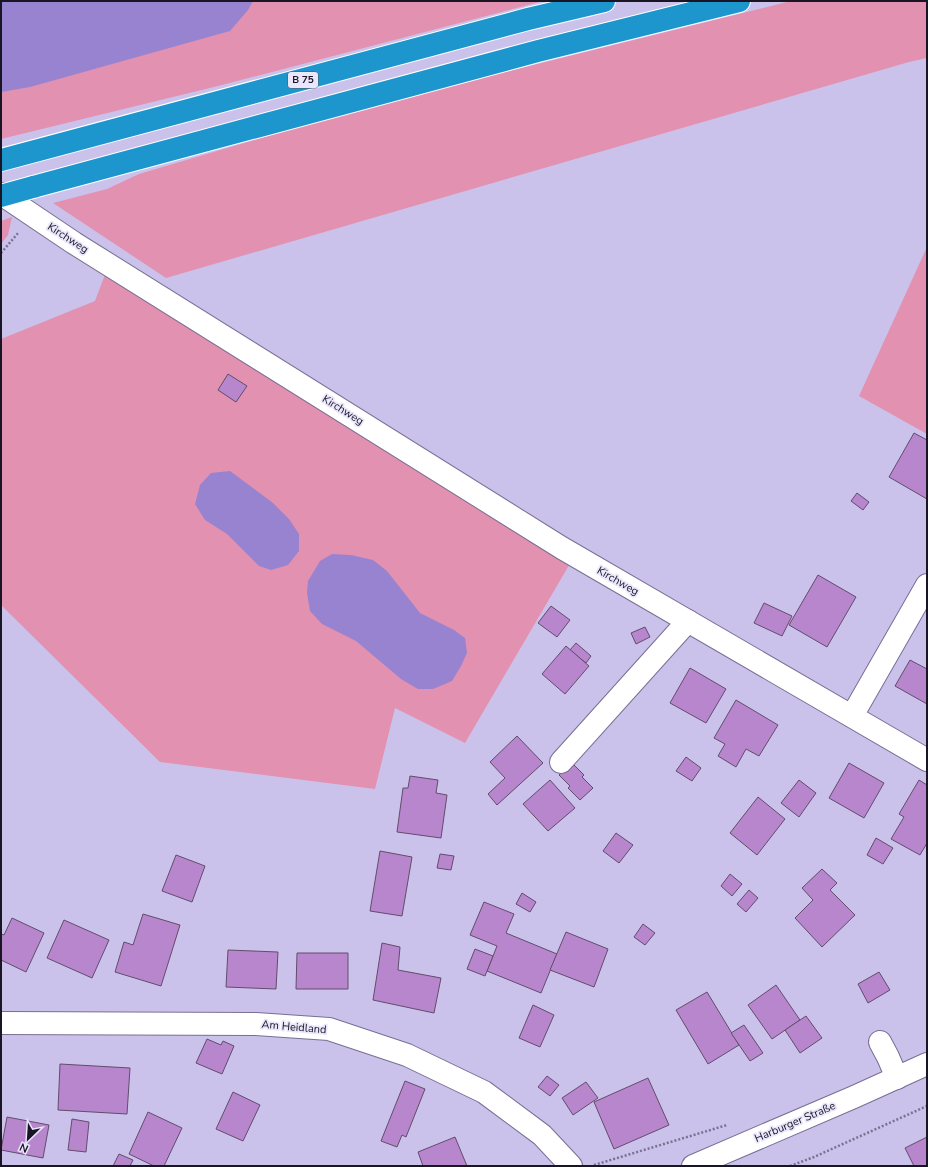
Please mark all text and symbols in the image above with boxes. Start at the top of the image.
road number: B 75 [288,72,318,88]
street label: Kirchweg [45,219,91,257]
street label: Kirchweg [319,391,367,429]
street label: Kirchweg [594,563,642,599]
street label: Am Heidland [261,1017,327,1037]
street label: Harburger Straße [752,1098,838,1146]
north arrow [8,1119,48,1159]
text: N [17,1139,31,1156]

